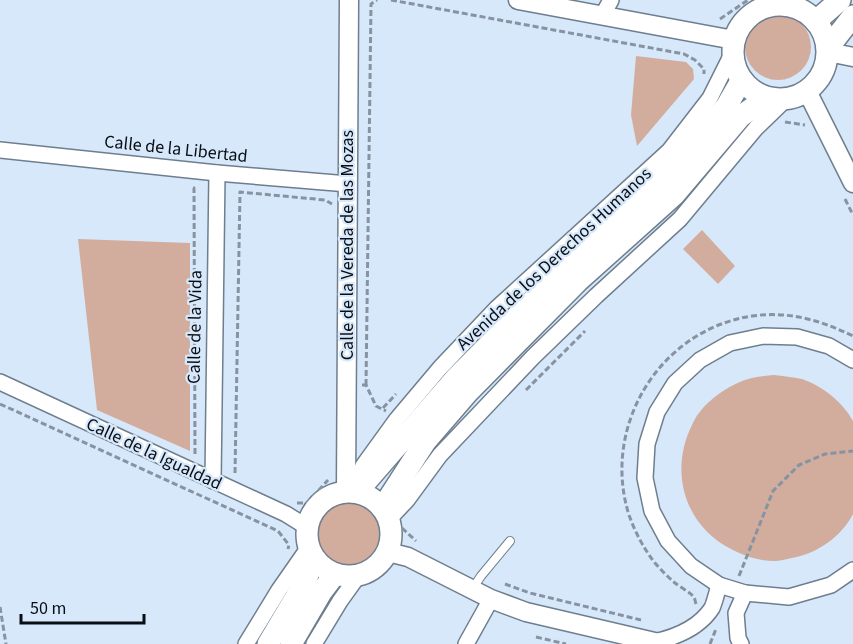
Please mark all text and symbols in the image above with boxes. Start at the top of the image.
street label: Calle de la Libertad [103,129,249,169]
street label: Calle de la Vereda de las Mozas [335,130,360,360]
street label: Avenida de los Derechos Humanos [451,162,657,356]
street label: Calle de la Vida [182,270,208,384]
street label: Calle de la Igualdad [82,412,226,496]
scale bar [21,587,144,625]
text: 50 m [30,596,66,621]

